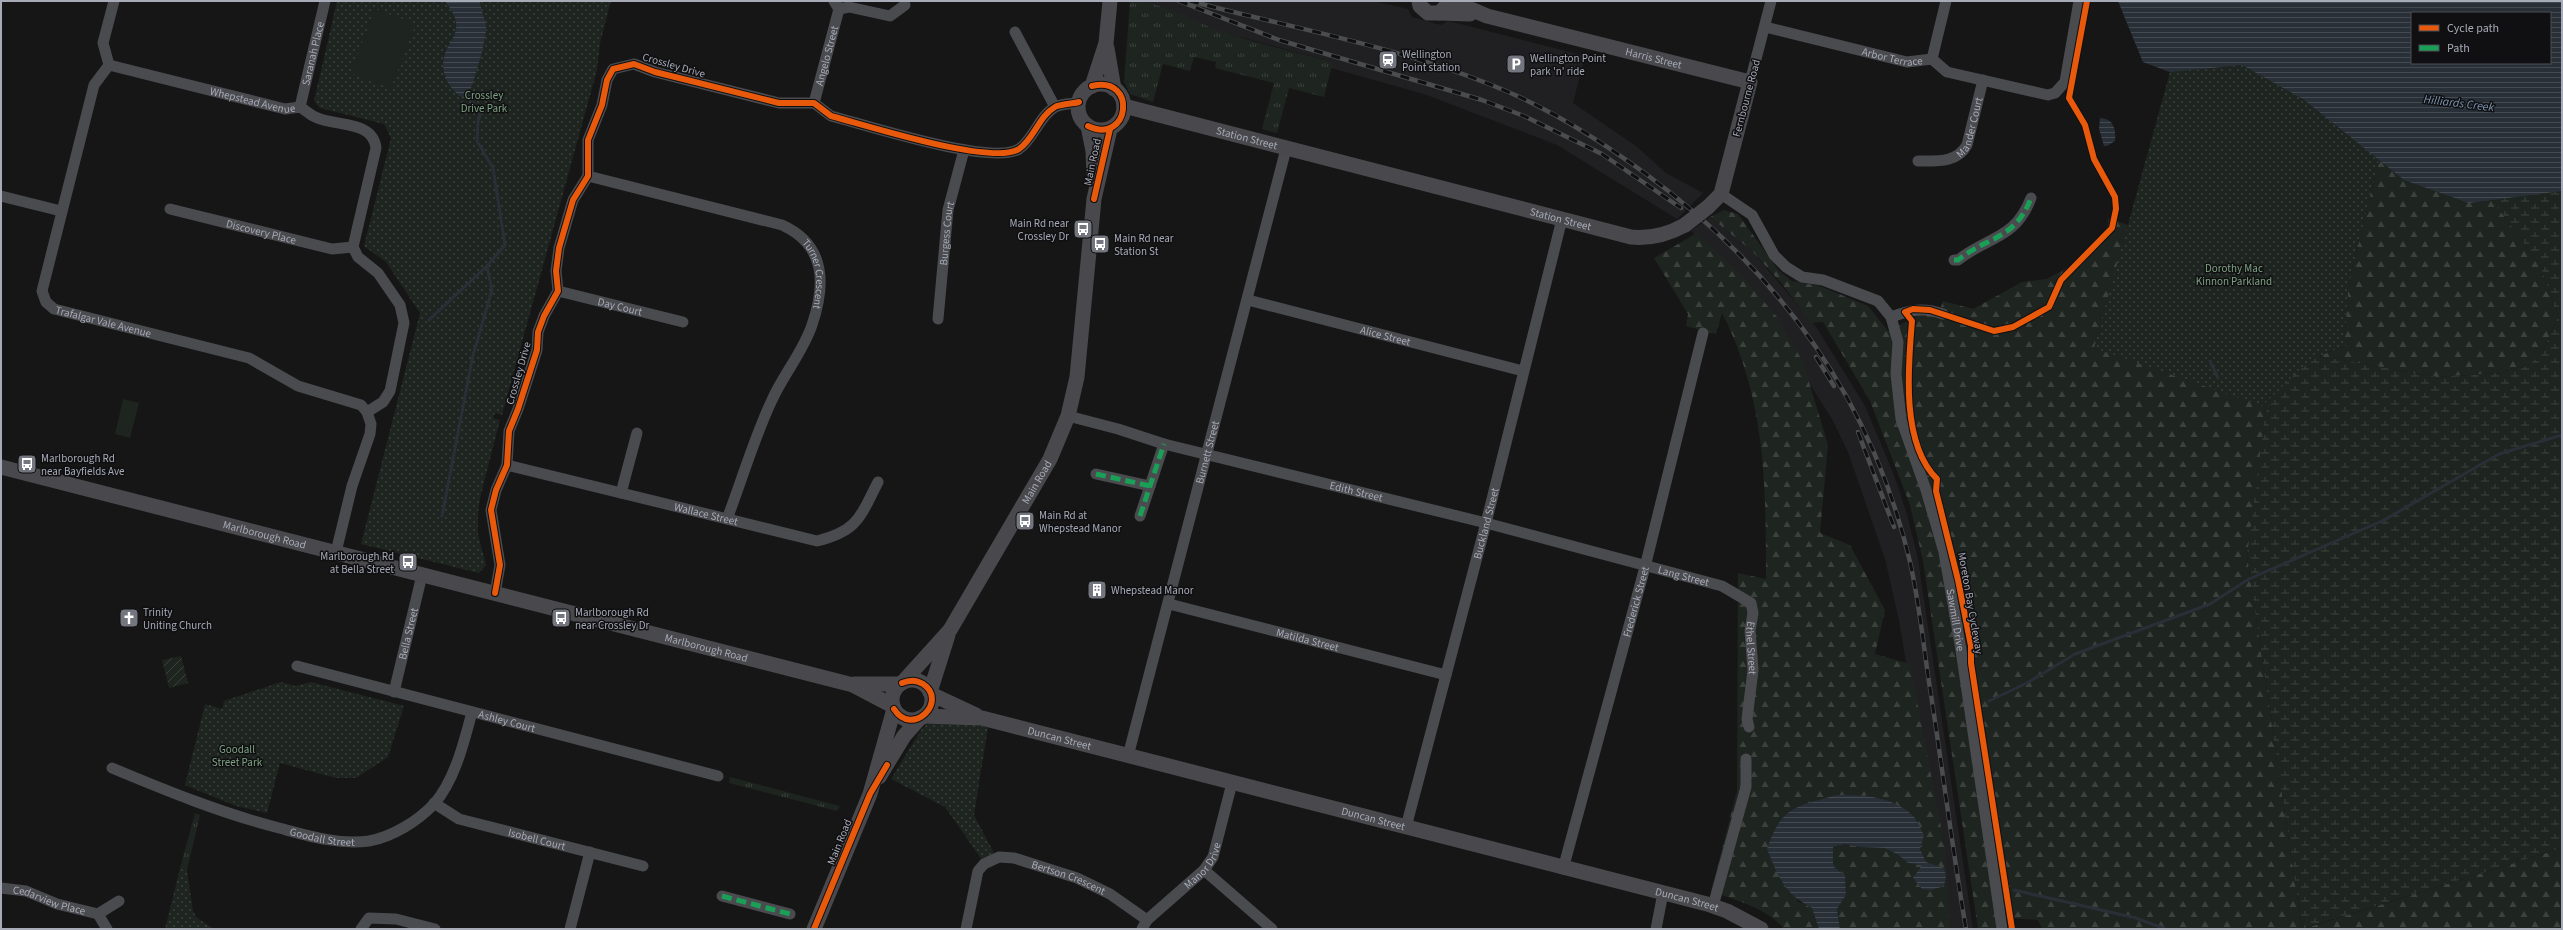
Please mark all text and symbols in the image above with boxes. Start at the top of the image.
legend [2411,12,2551,64]
street label: Saranah Place [298,20,328,87]
text: Cycle path [2447,20,2499,37]
street label: Angelo Street [812,24,842,87]
text: Path [2447,40,2470,57]
street label: Harris Street [1624,44,1684,73]
street label: Arbor Terrace [1860,44,1924,70]
place label: Wellington Point station [1402,47,1460,75]
street label: Crossley Drive [641,49,708,82]
station icon: Wellington Point station [1377,49,1399,71]
place label: Wellington Point park 'n' ride [1530,51,1606,79]
parking icon: Wellington Point park 'n' ride [1505,53,1527,75]
street label: Fernbourne Road [1729,58,1764,139]
street label: Whepstead Avenue [208,84,297,117]
park label: Crossley Drive Park [461,88,508,116]
water label: Hilliards Creek [2423,91,2495,116]
street label: Mander Court [1953,96,1987,162]
street label: Station Street [1215,123,1279,153]
street label: Main Road [1080,137,1105,187]
street label: Burgess Court [936,200,958,266]
street label: Station Street [1528,204,1593,234]
street label: Discovery Place [225,216,298,248]
place label: Main Rd near Crossley Dr [1009,216,1069,244]
bus stop icon: Main Rd near Crossley Dr [1072,218,1094,240]
place label: Main Rd near Station St [1114,231,1174,259]
bus stop icon: Main Rd near Station St [1089,233,1111,255]
street label: Turner Crescent [799,236,827,311]
park label: Dorothy Mac Kinnon Parkland [2196,261,2272,289]
street label: Day Court [596,294,644,320]
street label: Trafalgar Vale Avenue [54,303,153,341]
street label: Alice Street [1359,322,1412,350]
street label: Crossley Drive [502,339,535,406]
street label: Burnett Street [1192,419,1223,485]
place label: Marlborough Rd near Bayfields Ave [41,451,125,479]
bus stop icon: Marlborough Rd near Bayfields Ave [16,453,38,475]
street label: Main Road [1018,458,1056,507]
street label: Edith Street [1328,478,1384,505]
street label: Buckland Street [1470,486,1503,561]
street label: Wallace Street [673,499,740,529]
place label: Main Rd at Whepstead Manor [1039,508,1122,536]
bus stop icon: Main Rd at Whepstead Manor [1014,510,1036,532]
street label: Marlborough Road [221,517,308,553]
place label: Marlborough Rd at Bella Street [320,549,394,577]
bus stop icon: Marlborough Rd at Bella Street [397,551,419,573]
street label: Moreton Bay Cycleway [1954,551,1987,655]
street label: Lang Street [1656,562,1711,590]
street label: Frederick Street [1619,564,1653,639]
building icon: Whepstead Manor [1086,579,1108,601]
place label: Whepstead Manor [1111,583,1194,598]
street label: Sawmill Drive [1943,588,1968,653]
place label: Trinity Uniting Church [143,605,212,633]
place label: Marlborough Rd near Crossley Dr [575,605,649,633]
street label: Bella Street [395,606,422,661]
church icon: Trinity Uniting Church [118,607,140,629]
bus stop icon: Marlborough Rd near Crossley Dr [550,607,572,629]
street label: Ethel Street [1742,620,1760,676]
street label: Matilda Street [1274,625,1341,655]
street label: Marlborough Road [663,630,749,666]
street label: Ashley Court [477,707,537,736]
street label: Duncan Street [1026,723,1093,754]
park label: Goodall Street Park [212,742,263,770]
street label: Duncan Street [1340,804,1407,834]
street label: Main Road [824,817,855,867]
street label: Goodall Street [288,824,355,850]
street label: Isobell Court [506,825,567,854]
street label: Manor Drive [1181,840,1225,892]
street label: Bertson Crescent [1030,857,1108,899]
street label: Cedarview Place [12,882,87,919]
street label: Duncan Street [1654,884,1721,916]

